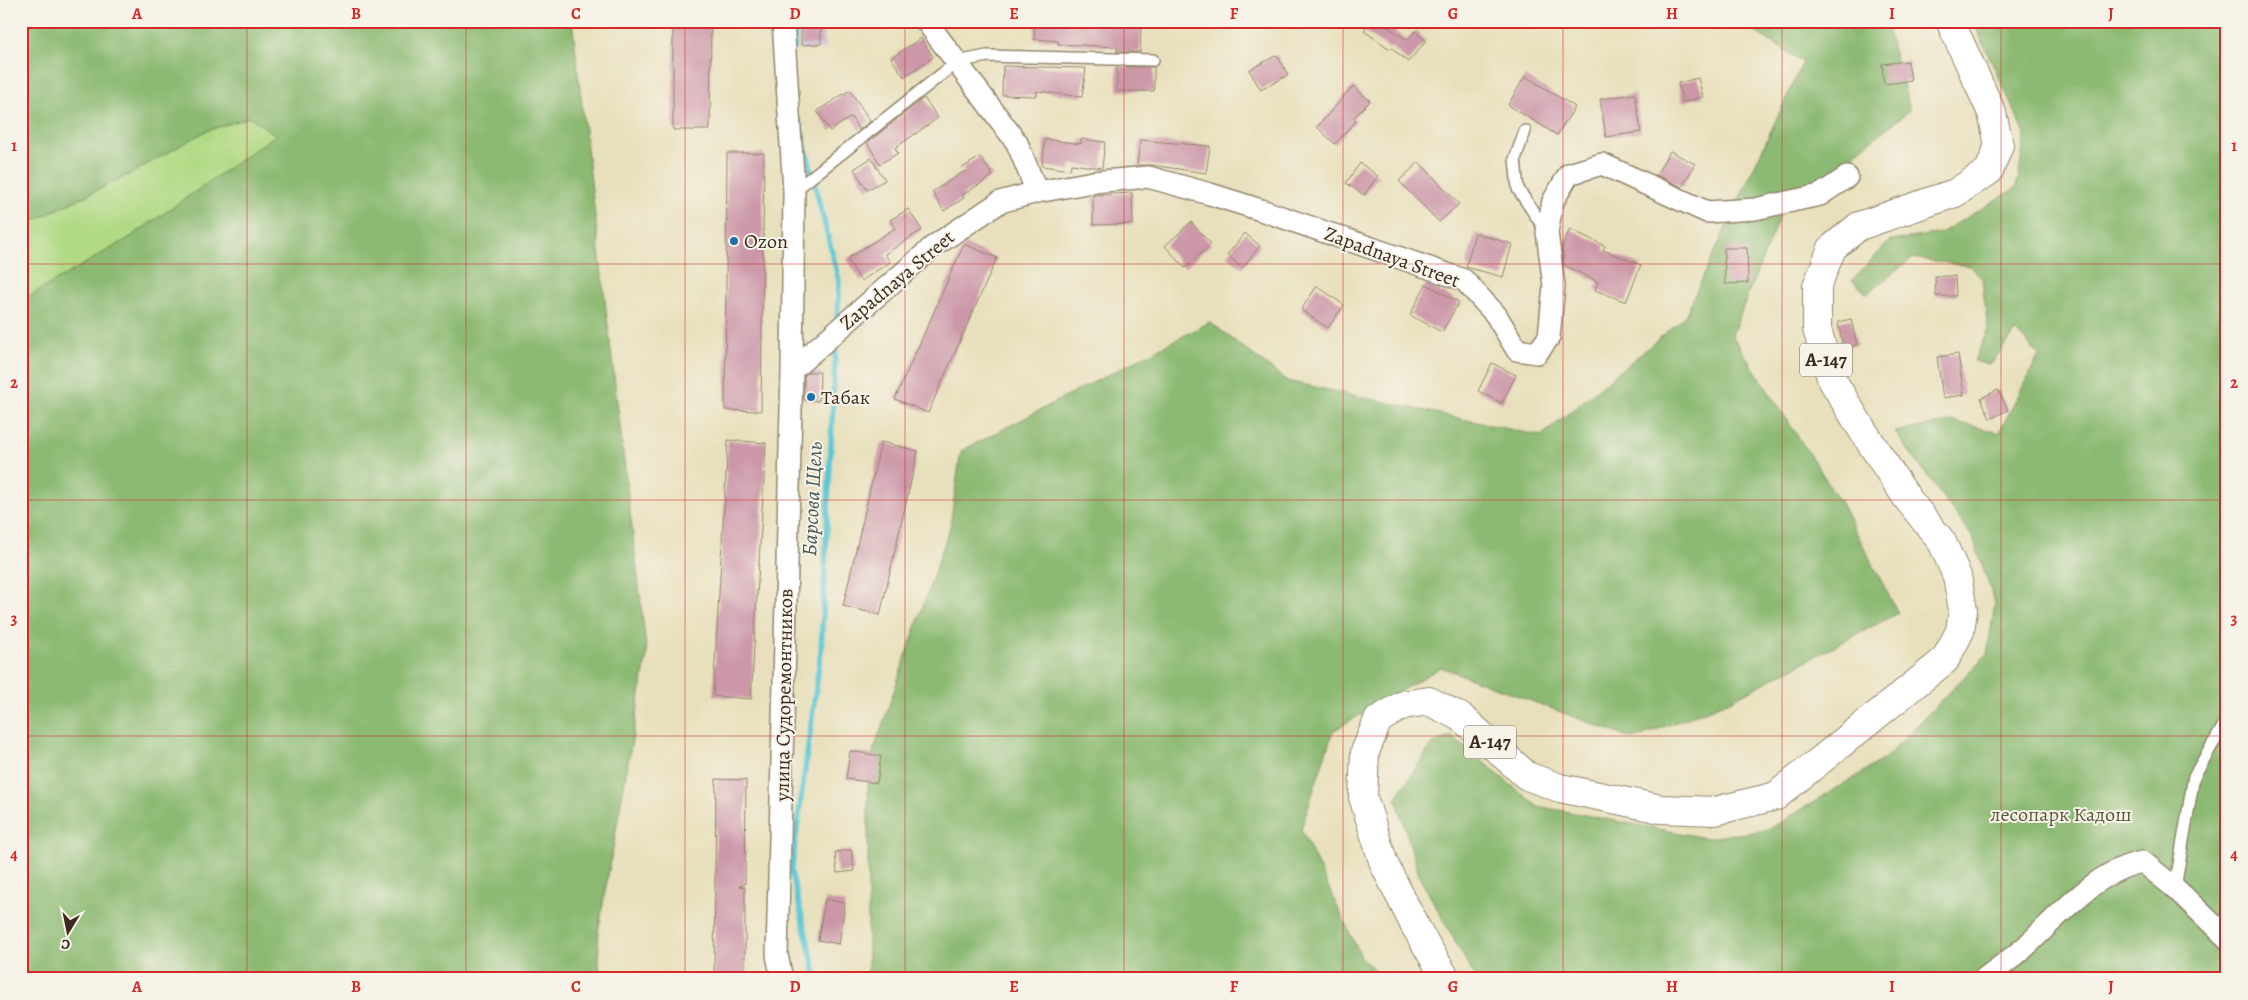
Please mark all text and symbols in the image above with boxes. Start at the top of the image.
text: A [131,3,143,25]
text: B [351,3,361,25]
text: C [571,3,581,25]
text: D [789,3,801,25]
text: E [1009,3,1019,25]
text: F [1230,3,1239,25]
text: G [1448,3,1458,25]
text: H [1666,3,1678,25]
text: I [1889,3,1895,25]
text: J [2108,3,2114,25]
text: 1 [11,135,17,157]
text: 1 [2231,135,2237,157]
street label: Zapadnaya Street [1321,220,1464,294]
street label: Zapadnaya Street [834,224,960,336]
place label: Ozon [744,228,788,255]
marker: Ozon [728,235,740,247]
road number: А-147 [1800,344,1852,376]
text: 2 [10,372,18,394]
text: 2 [2230,372,2238,394]
place label: Табак [821,384,870,411]
marker: Табак [805,391,817,403]
water label: Барсова Щель [795,441,829,557]
street label: улица Судоремонтников [769,588,799,803]
text: 3 [11,608,18,630]
text: 3 [2231,608,2238,630]
road number: А-147 [1464,726,1516,759]
park label: лесопарк Кадош [1990,801,2132,828]
text: 4 [10,844,18,866]
text: 4 [2230,844,2238,866]
north arrow [42,908,92,958]
text: С [60,934,72,954]
text: A [131,976,143,998]
text: B [351,976,361,998]
text: C [571,976,581,998]
text: D [789,976,801,998]
text: E [1009,976,1019,998]
text: F [1230,976,1239,998]
text: G [1448,976,1458,998]
text: H [1666,976,1678,998]
text: I [1889,976,1895,998]
text: J [2108,976,2114,998]

